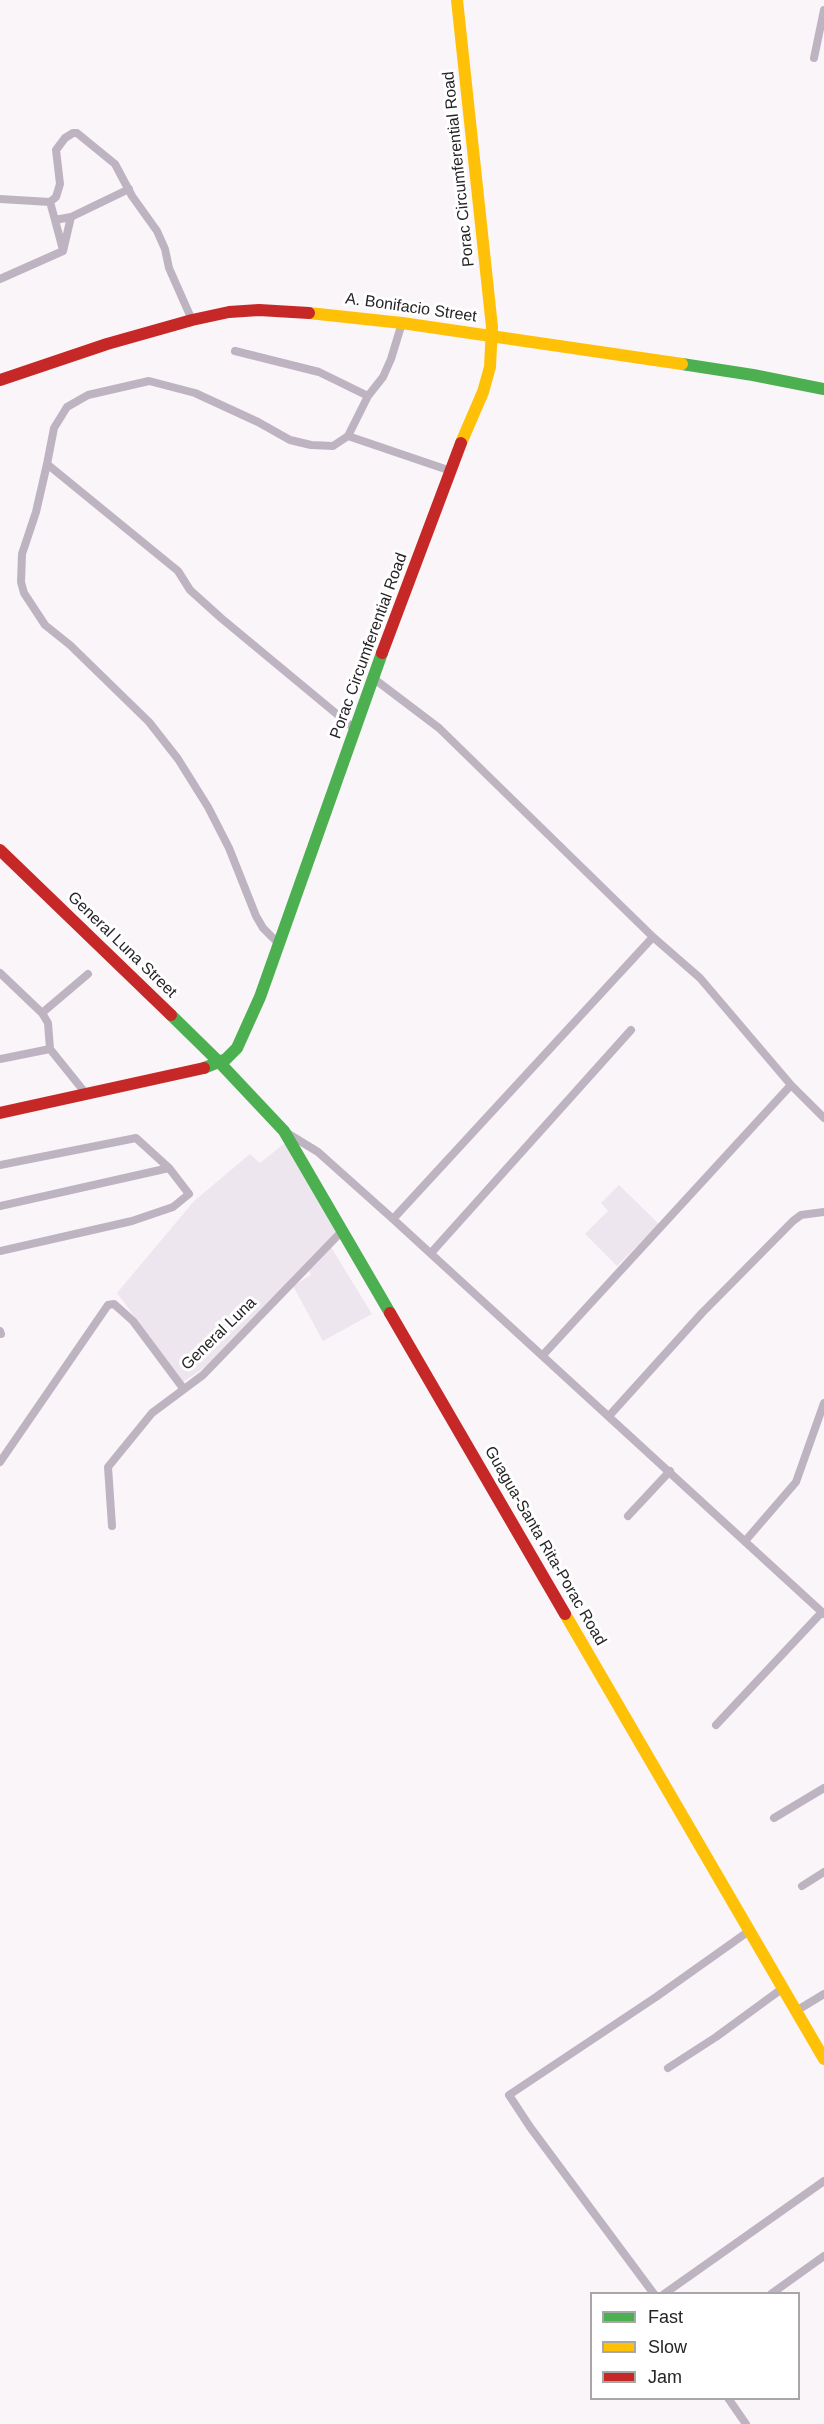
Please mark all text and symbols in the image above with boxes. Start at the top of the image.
street label: Porac Circumferential Road [439,70,479,268]
street label: A. Bonifacio Street [344,289,478,327]
street label: Porac Circumferential Road [326,550,412,742]
street label: General Luna Street [64,888,180,1002]
street label: General Luna [177,1293,261,1375]
street label: Guagua-Santa Rita-Porac Road [480,1443,610,1649]
legend [590,2292,800,2400]
text: Fast [648,2307,683,2327]
text: Slow [648,2337,687,2357]
text: Jam [648,2367,682,2387]

